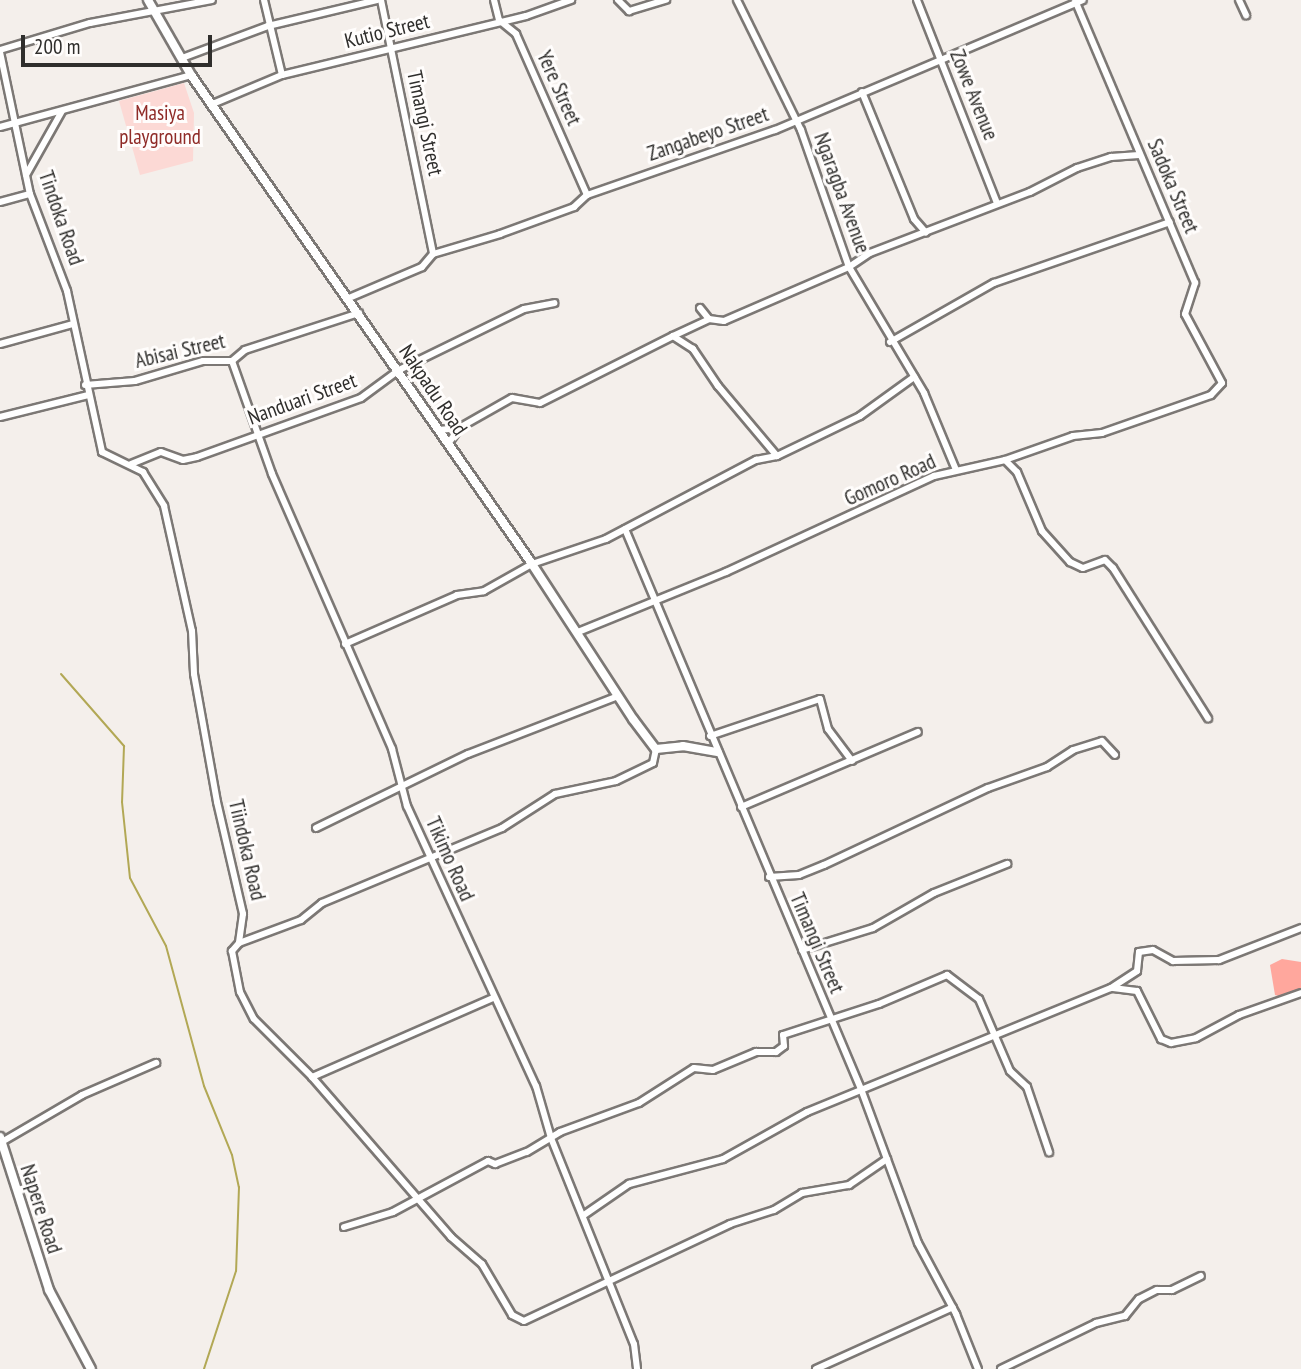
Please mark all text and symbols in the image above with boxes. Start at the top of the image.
street label: Kutio Street [342,8,432,54]
scale bar [24,21,215,65]
text: 200 m [34,33,80,60]
street label: Zowe Avenue [944,46,1004,144]
street label: Yere Street [531,47,587,129]
street label: Timangi Street [402,68,448,178]
park label: Masiya playground [119,100,201,150]
street label: Zangabeyo Street [644,102,772,166]
street label: Ngaragba Avenue [808,129,876,257]
street label: Sadoka Street [1142,135,1204,237]
street label: Tindoka Road [33,167,89,269]
street label: Abisai Street [133,328,227,374]
street label: Nakpadu Road [394,340,472,440]
street label: Nanduari Street [244,368,360,430]
street label: Gomoro Road [840,449,940,511]
street label: Tiindoka Road [223,797,271,903]
street label: Tikimo Road [420,813,480,905]
street label: Timangi Street [785,889,849,997]
street label: Napere Road [15,1161,67,1257]

